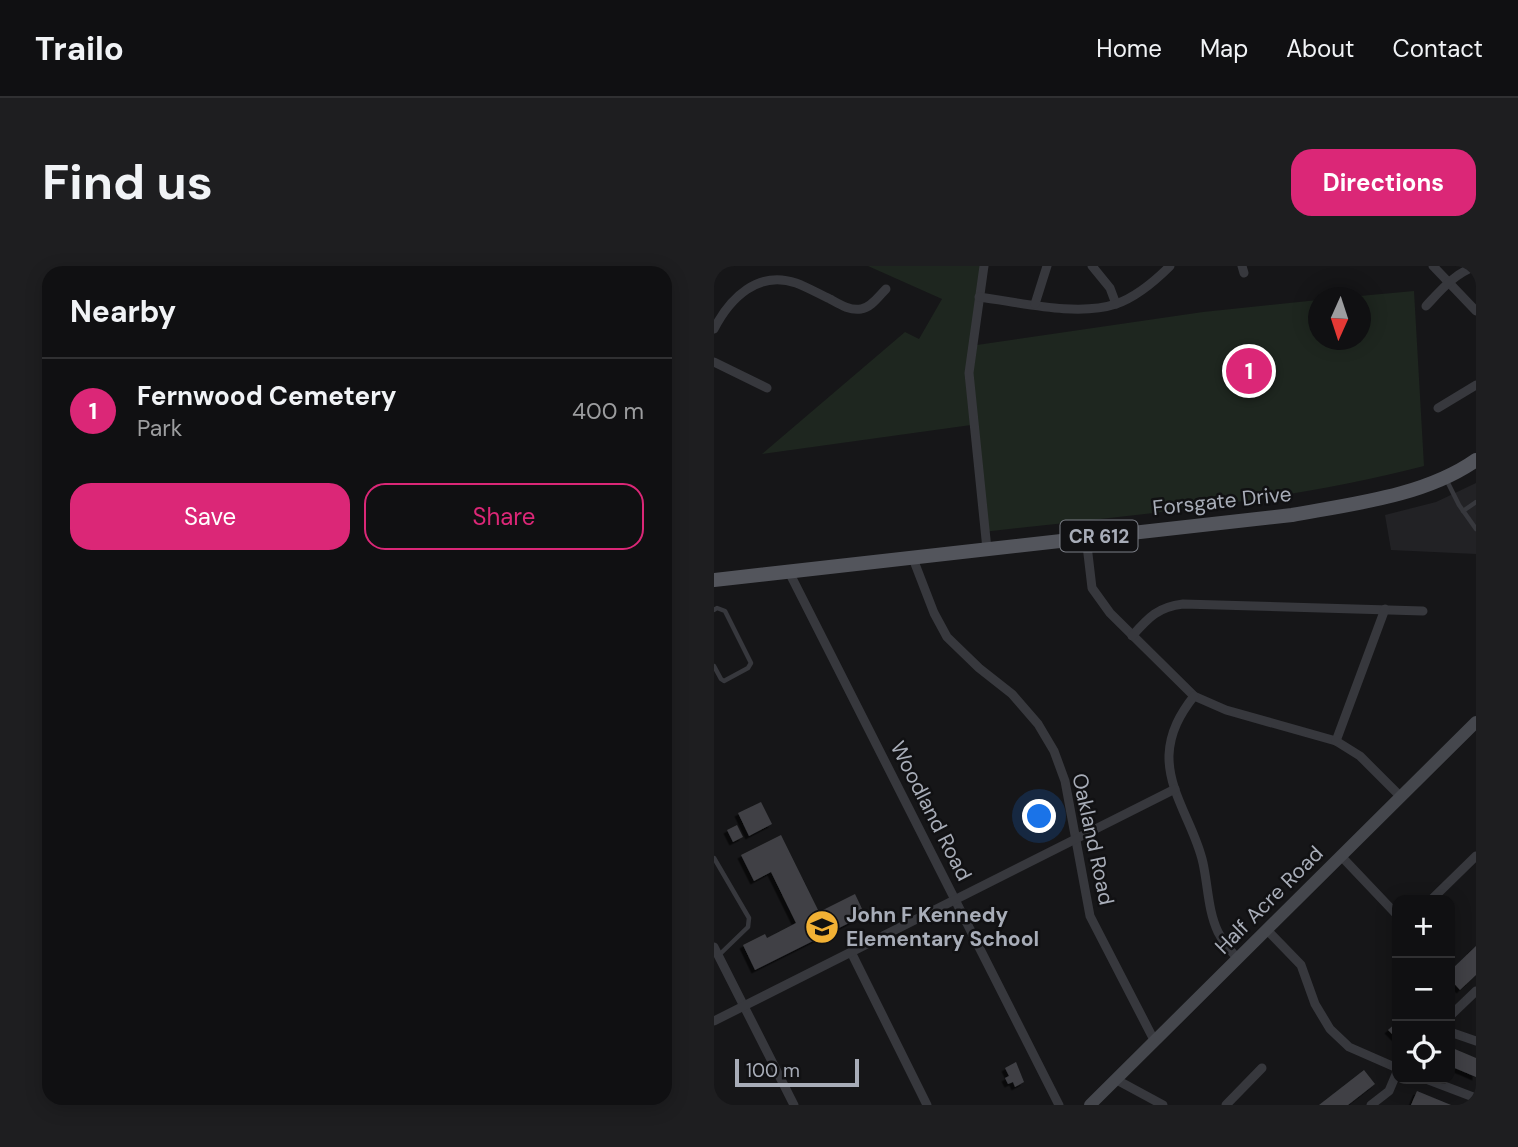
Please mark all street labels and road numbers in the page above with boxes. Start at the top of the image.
street label: Forsgate Drive [1151,480,1293,522]
road number: CR 612 [1060,520,1138,552]
street label: Woodland Road [884,736,978,886]
street label: Oakland Road [1065,771,1121,907]
street label: Half Acre Road [1209,840,1329,960]

